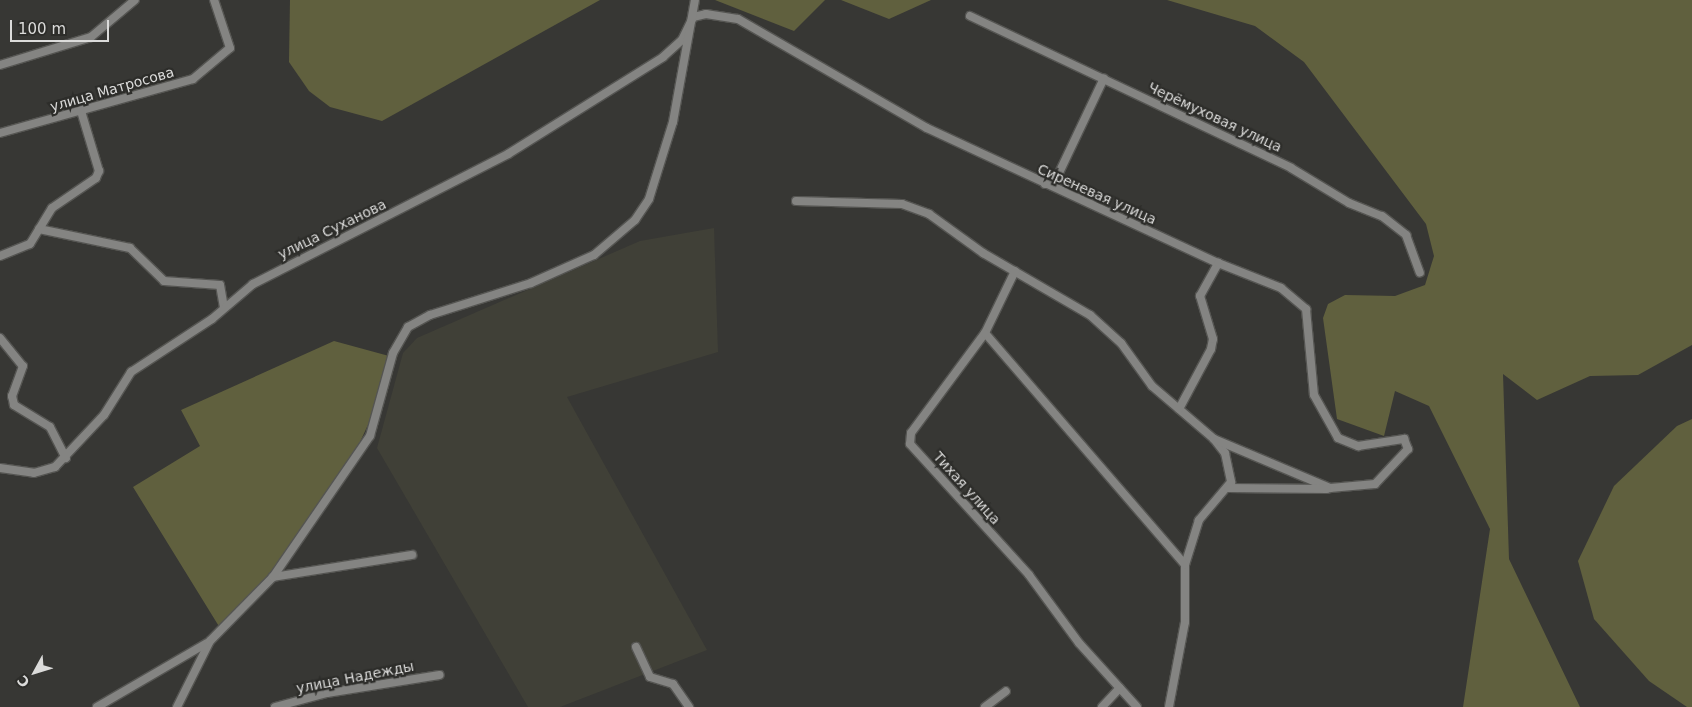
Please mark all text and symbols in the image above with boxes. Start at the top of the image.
scale bar [12,10,111,42]
text: 100 m [18,20,66,38]
street label: улица Матросова [48,63,176,115]
street label: Черёмуховая улица [1145,79,1285,155]
street label: Сиреневая улица [1035,160,1159,228]
street label: улица Суханова [275,196,389,262]
street label: Тихая улица [930,448,1004,528]
north arrow [10,647,60,697]
street label: улица Надежды [295,657,415,697]
text: С [14,672,33,690]

